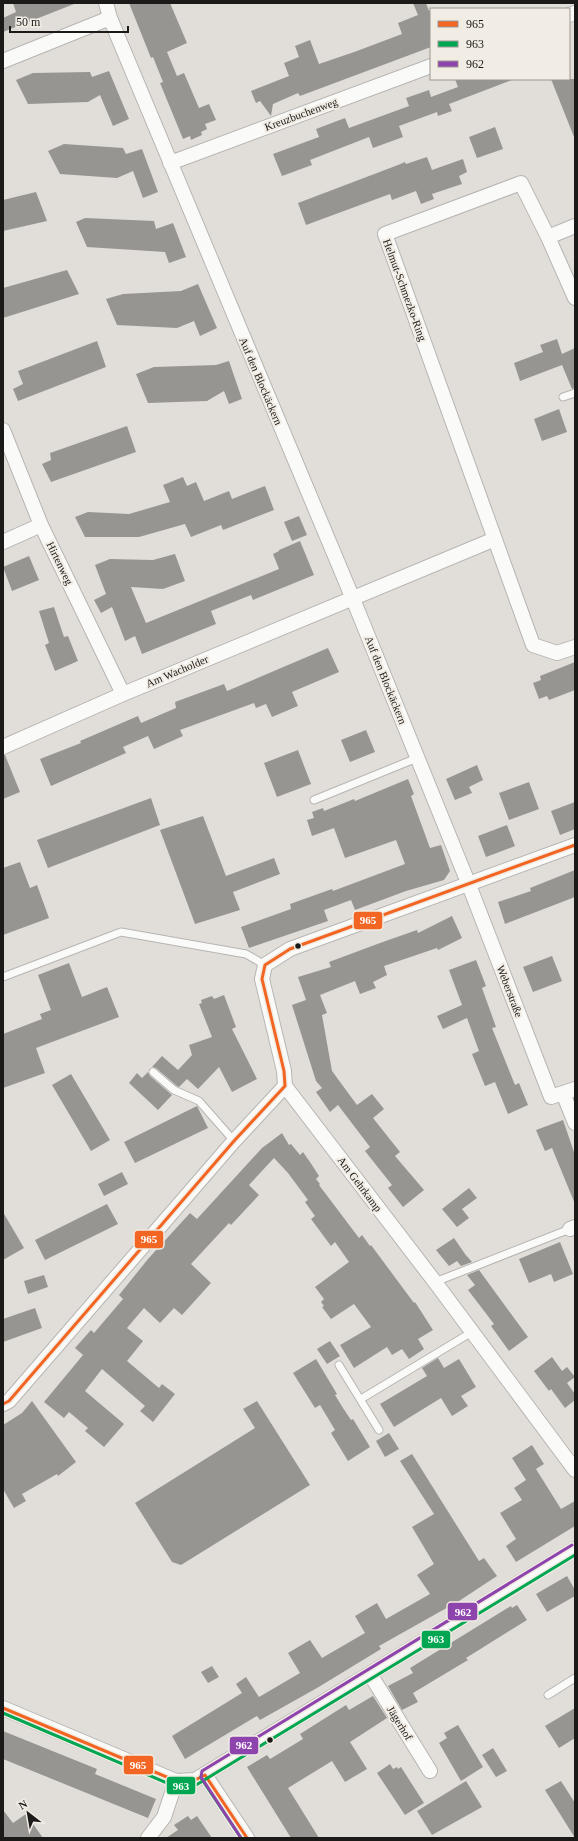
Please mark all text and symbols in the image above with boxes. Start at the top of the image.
scale bar [10,8,128,34]
legend [430,8,570,80]
text: 50 m [16,15,41,29]
text: 965 [466,17,484,31]
text: 963 [466,37,484,51]
text: 962 [466,57,484,71]
street label: Kreuzbuchenweg [263,95,340,133]
street label: Helmut-Schmezko-Ring [381,237,429,343]
street label: Auf den Blockäckern [237,335,285,427]
street label: Hirtenweg [44,540,76,587]
street label: Auf den Blockäckern [363,634,409,726]
street label: Am Wacholder [144,652,210,689]
line badge: 965 [353,911,383,930]
text: 965 [360,914,377,926]
unlabelled marker [293,941,303,951]
street label: Weberstraße [495,963,525,1019]
street label: Am Gehrkamp [335,1154,385,1214]
line badge: 965 [134,1230,164,1249]
text: 965 [141,1233,158,1245]
line badge: 962 [447,1602,478,1621]
text: 962 [455,1606,472,1618]
line badge: 963 [421,1630,451,1649]
text: 963 [428,1633,445,1645]
street label: Jägerhof [385,1704,415,1743]
unlabelled marker [265,1735,275,1745]
line badge: 962 [229,1736,259,1755]
text: 962 [236,1739,253,1751]
line badge: 965 [123,1755,154,1775]
text: 965 [130,1759,147,1771]
line badge: 963 [166,1776,196,1795]
text: 963 [173,1780,190,1792]
north arrow [8,1793,48,1833]
text: N [16,1797,29,1812]

